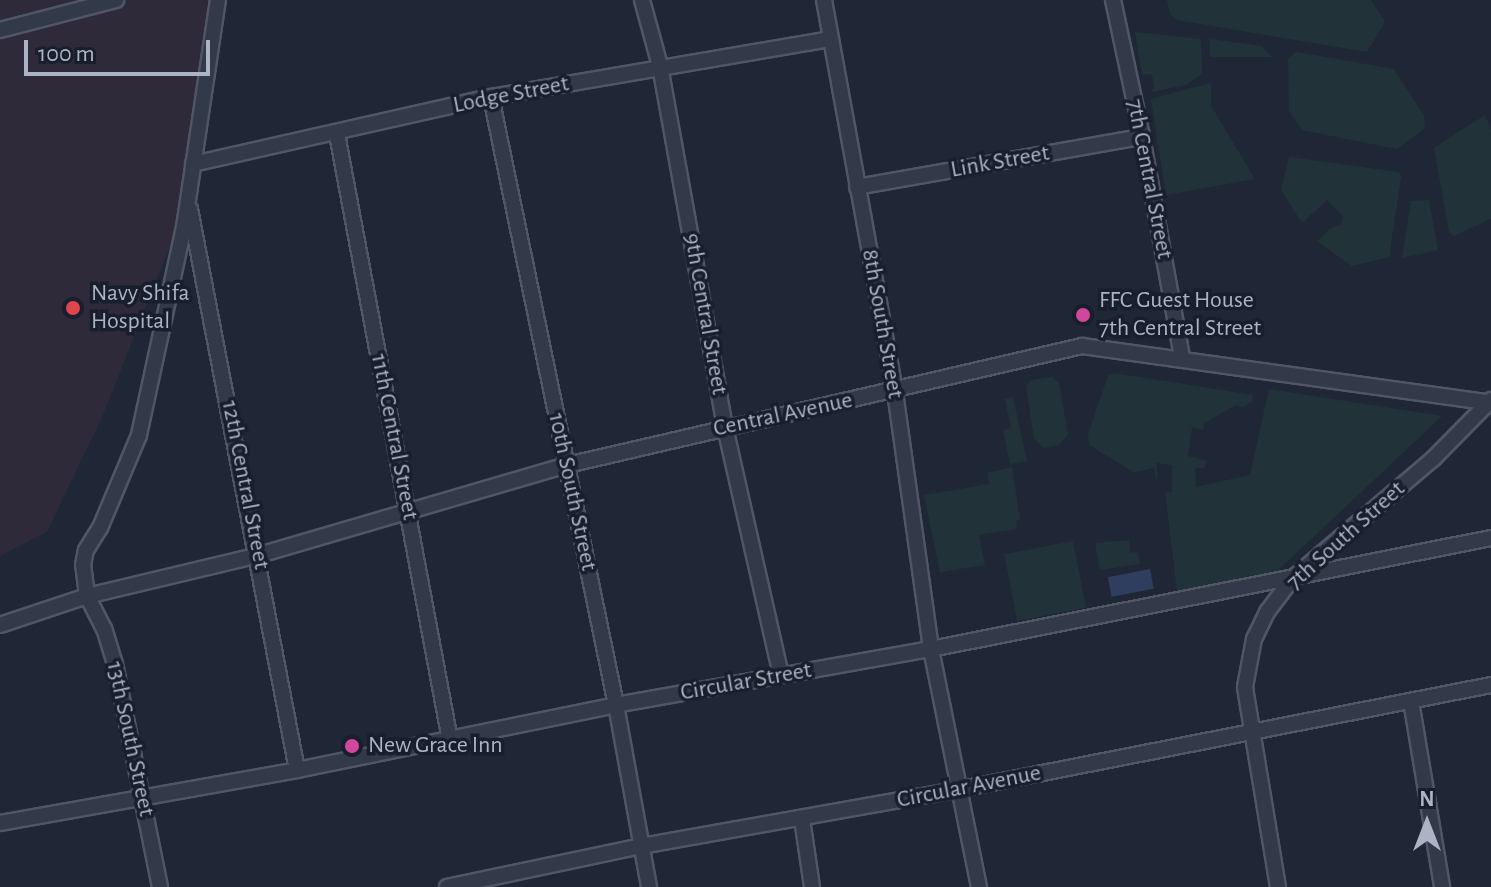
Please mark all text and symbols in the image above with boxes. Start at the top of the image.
scale bar [28,24,214,74]
text: 100 m [38,42,95,66]
street label: Lodge Street [451,70,571,120]
street label: 7th Central Street [1119,97,1179,261]
street label: Link Street [948,139,1052,185]
street label: 9th Central Street [677,231,733,397]
street label: 8th South Street [855,247,909,401]
place label: Navy Shifa Hospital [91,280,190,336]
place label: FFC Guest House 7th Central Street [1099,287,1261,343]
marker: Navy Shifa Hospital [62,297,84,319]
marker: FFC Guest House 7th Central Street [1074,306,1092,324]
street label: 11th Central Street [364,351,424,523]
street label: Central Avenue [711,386,855,444]
street label: 12th Central Street [215,398,275,572]
street label: 10th South Street [541,411,603,573]
street label: 7th South Street [1281,475,1411,597]
street label: Circular Street [678,656,814,708]
street label: 13th South Street [100,659,160,819]
place label: New Grace Inn [368,732,503,760]
marker: New Grace Inn [343,737,361,755]
street label: Circular Avenue [895,759,1043,815]
north arrow [1387,783,1467,863]
text: N [1419,788,1435,810]

